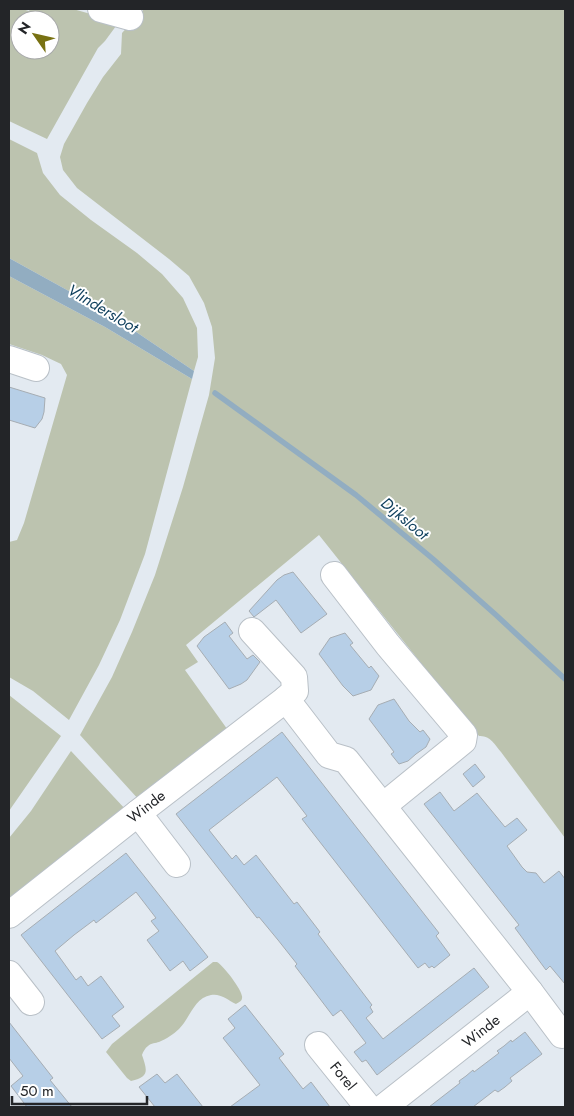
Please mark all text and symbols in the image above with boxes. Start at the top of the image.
north arrow [10,10,60,60]
text: N [13,18,36,38]
water label: Vlindersloot [63,278,143,339]
water label: Dijksloot [376,492,434,546]
street label: Winde [123,785,170,828]
street label: Winde [457,1009,505,1053]
street label: Forel [325,1057,362,1095]
scale bar [12,1074,148,1106]
text: 50 m [20,1080,54,1102]

